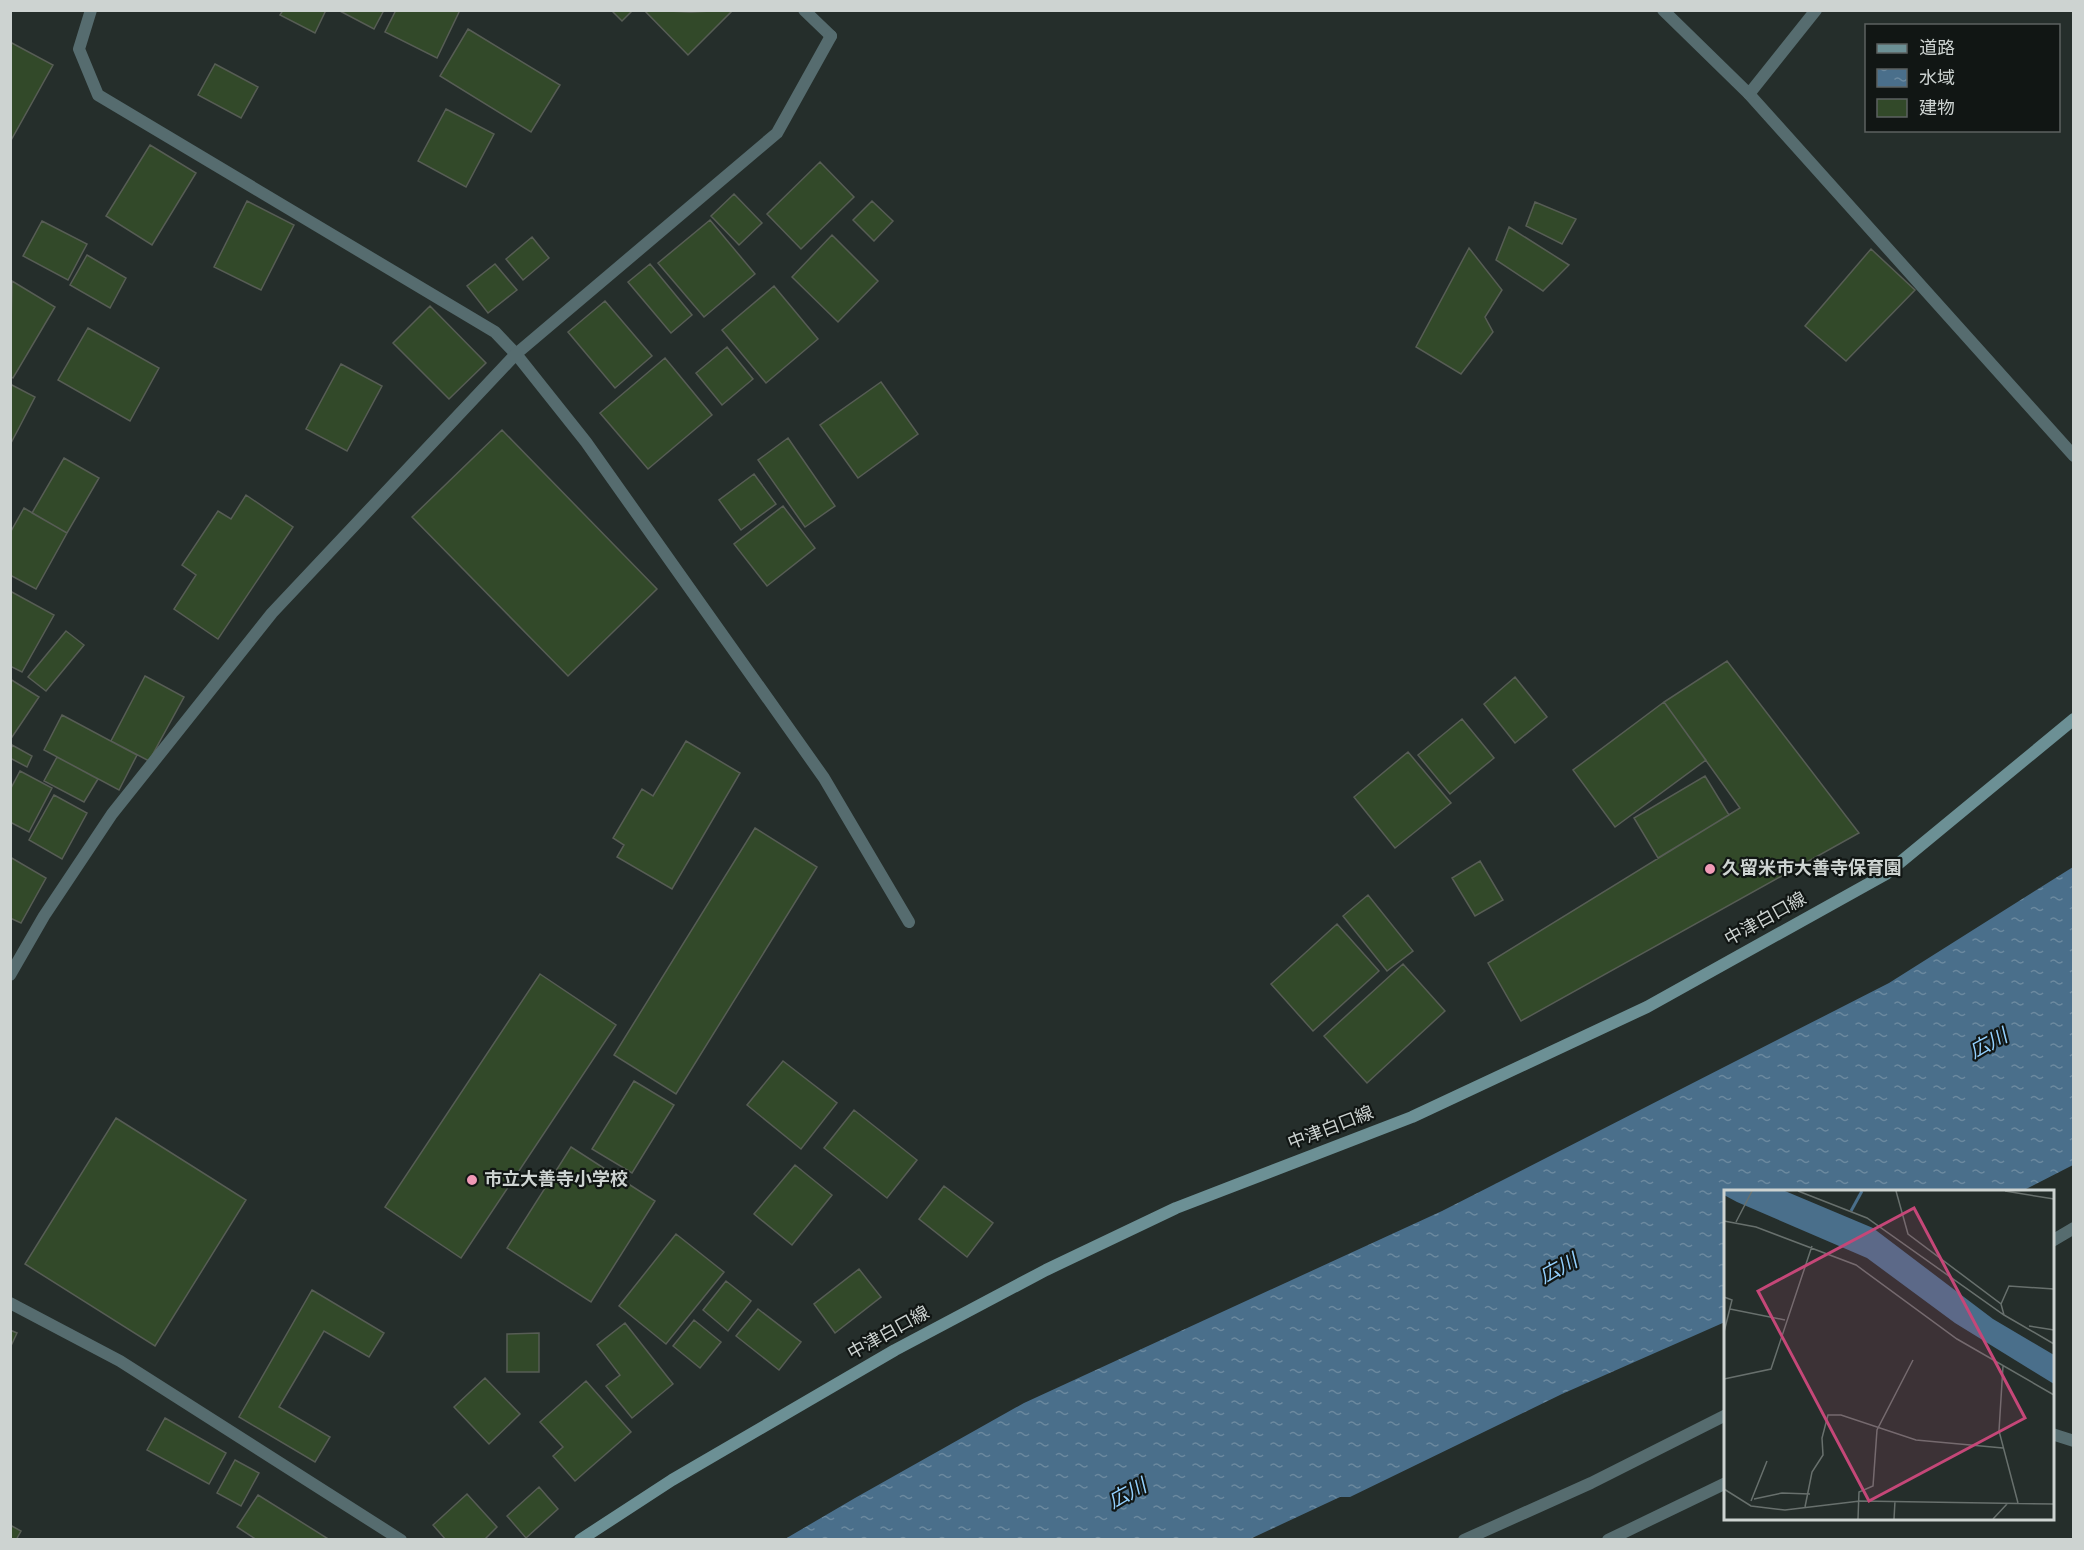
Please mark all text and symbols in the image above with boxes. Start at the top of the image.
legend [1865,24,2060,132]
text: 道路 [1919,38,1955,61]
text: 水域 [1919,68,1955,91]
text: 建物 [1919,98,1955,121]
place label: 久留米市大善寺保育園 [1722,858,1902,881]
marker: 久留米市大善寺保育園 [1703,862,1717,876]
street label: 中津白口線 [1721,888,1811,952]
water label: 広川 [1965,1023,2015,1066]
street label: 中津白口線 [1285,1102,1377,1156]
place label: 市立大善寺小学校 [484,1169,628,1192]
marker: 市立大善寺小学校 [465,1173,479,1187]
inset map [1724,1190,2054,1520]
water label: 広川 [1535,1248,1585,1291]
street label: 中津白口線 [844,1302,934,1366]
water label: 広川 [1104,1473,1154,1516]

